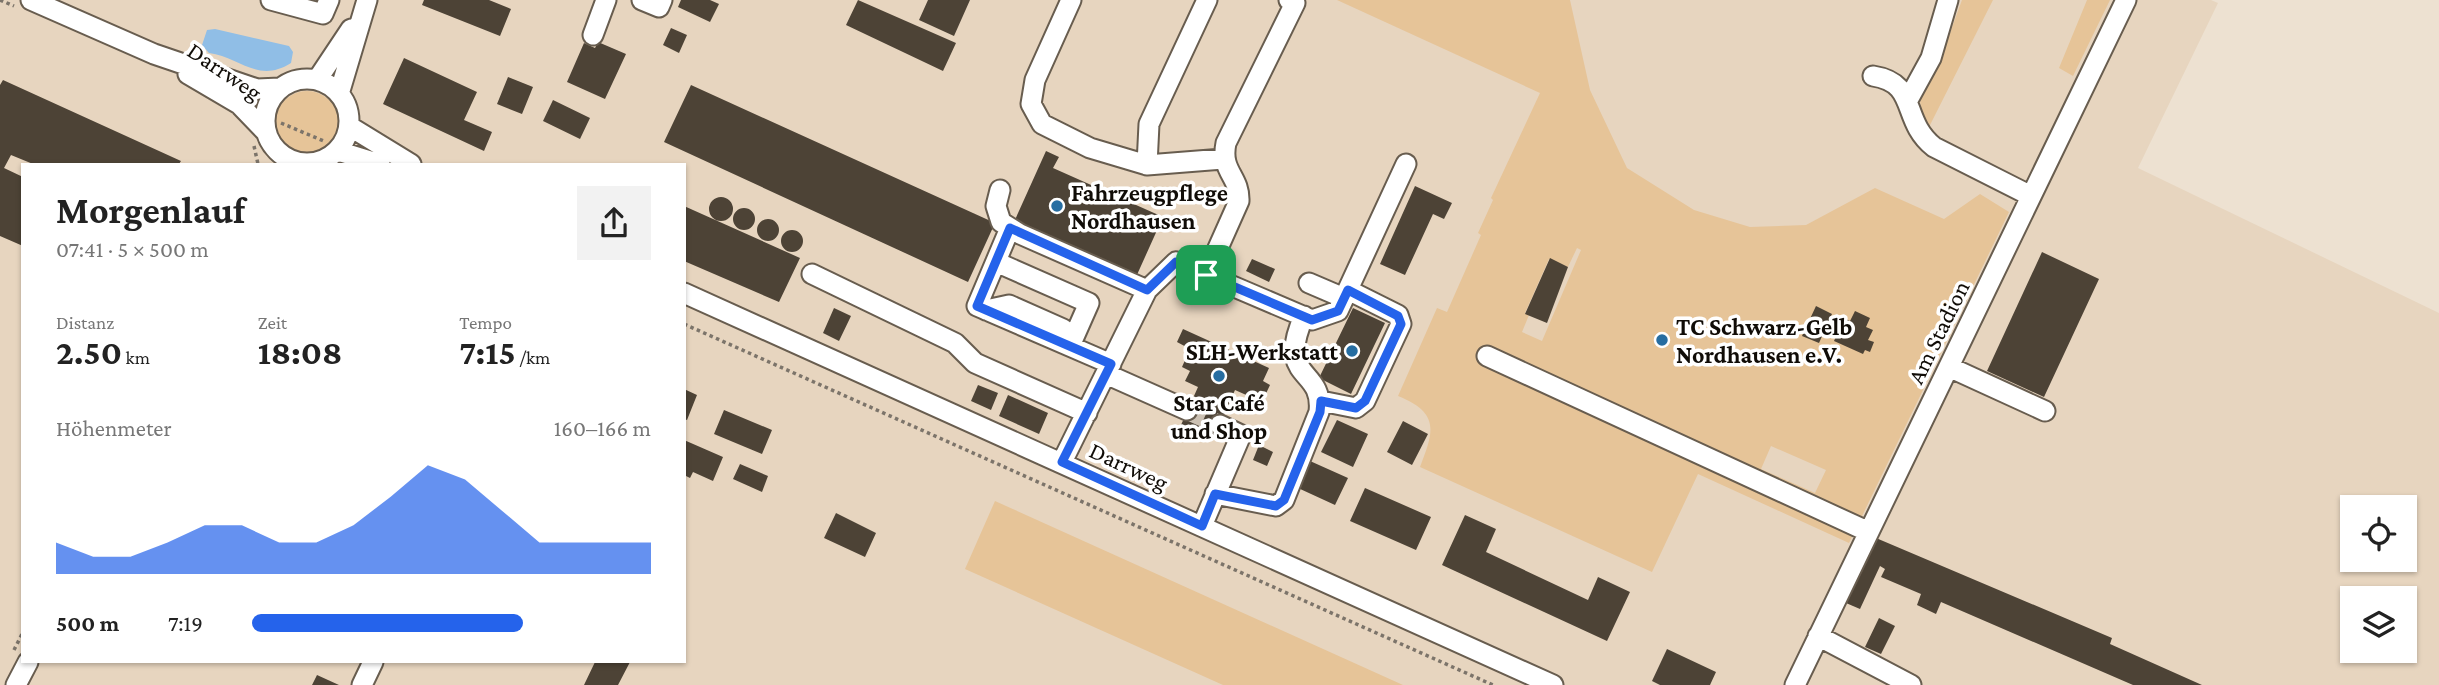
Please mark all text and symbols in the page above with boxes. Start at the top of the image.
street label: Darrweg [183,36,268,106]
place label: Fahrzeugpflege Nordhausen [1071,179,1228,234]
button: share [577,186,651,260]
text: Morgenlauf [56,189,245,231]
marker: Fahrzeugpflege Nordhausen [1049,198,1065,214]
text: 07:41 · 5 × 500 m [56,236,209,262]
pin [1176,245,1236,305]
icon: arrive [1187,256,1225,294]
street label: Am Stadion [1901,276,1975,388]
text: Distanz [56,312,114,333]
text: Zeit [258,312,287,333]
text: Tempo [459,312,512,333]
place label: TC Schwarz-Gelb Nordhausen e.V. [1676,313,1852,368]
marker: TC Schwarz-Gelb Nordhausen e.V. [1654,332,1670,348]
text: 2.50 [56,333,122,372]
text: 18:08 [258,333,343,372]
text: 7:15 [459,333,516,372]
place label: SLH-Werkstatt [1186,338,1338,365]
marker: SLH-Werkstatt [1344,343,1360,359]
text: km [122,347,150,368]
text: /km [516,347,550,368]
marker: Star Café und Shop [1211,368,1227,384]
place label: Star Café und Shop [1171,389,1267,444]
text: Höhenmeter [56,415,172,441]
text: 160–166 m [554,415,651,441]
street label: Darrweg [1085,436,1173,496]
map controls [2340,495,2417,663]
button: locate [2340,495,2417,572]
button: layers [2340,586,2417,663]
text: 500 m [56,610,119,636]
text: 7:19 [168,610,203,636]

